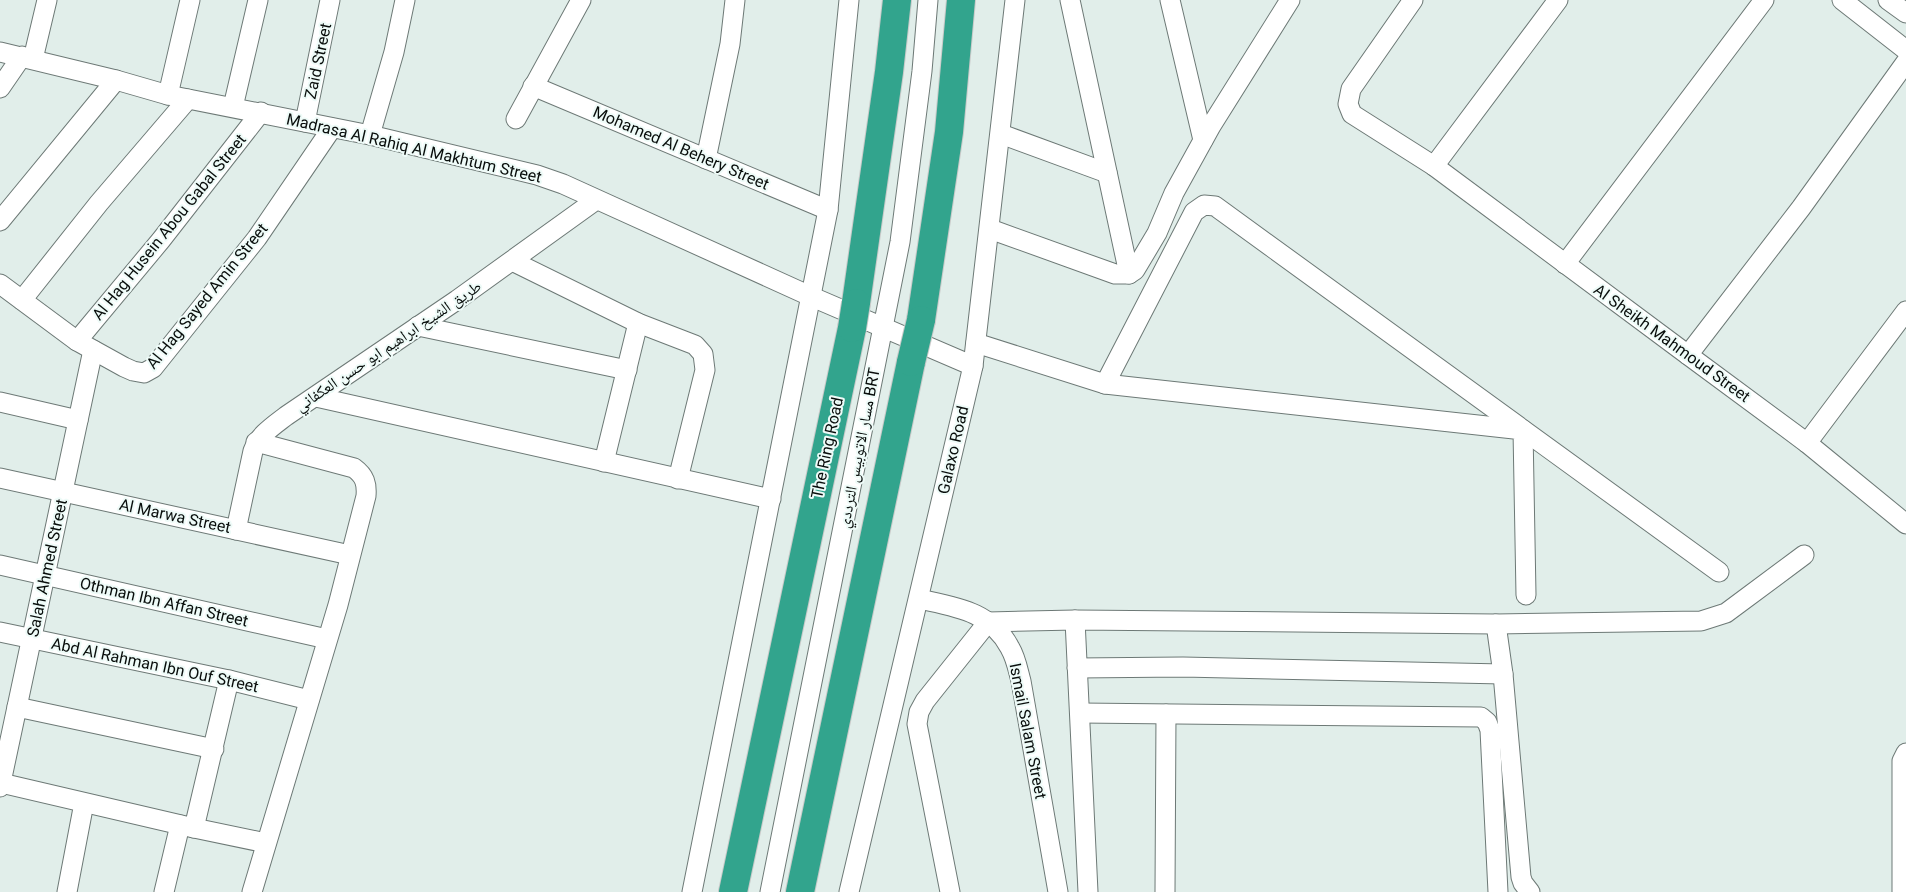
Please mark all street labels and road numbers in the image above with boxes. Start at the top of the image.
street label: Zaid Street [301,21,335,101]
street label: Mohamed Al Behery Street [590,102,772,194]
street label: Madrasa Al Rahiq Al Makhtum Street [285,109,543,187]
street label: Al Hag Husein Abou Gabal Street [88,130,250,324]
street label: Al Hag Sayed Amin Street [142,219,272,373]
street label: طريق الشيخ ابراهيم ابو حسن العكفاني [291,277,486,418]
street label: Al Sheikh Mahmoud Street [1590,280,1754,406]
street label: مسار الاتوبيس الترددي BRT [834,366,887,530]
street label: The Ring Road [807,396,847,500]
street label: Galaxo Road [934,404,972,496]
street label: Al Marwa Street [118,495,232,537]
street label: Salah Ahmed Street [23,497,71,639]
street label: Othman Ibn Affan Street [78,573,250,631]
street label: Abd Al Rahman Ibn Ouf Street [50,634,260,696]
street label: Ismail Salam Street [1005,661,1051,801]

